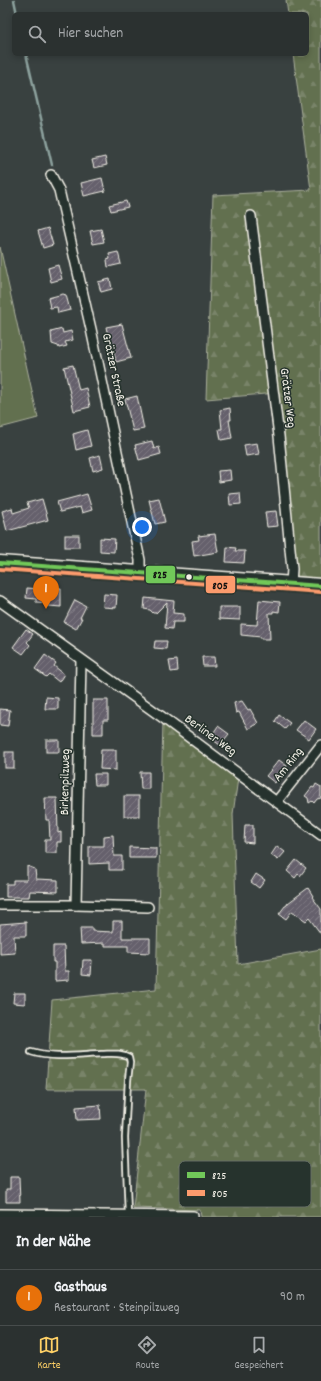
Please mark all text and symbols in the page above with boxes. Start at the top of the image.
search box [12,12,309,56]
icon: search [26,23,48,45]
text: Hier suchen [58,23,123,45]
street label: Grätzer Straße [96,332,130,409]
street label: Grätzer Weg [274,367,300,429]
your location [132,517,152,537]
line badge: 825 [145,565,176,584]
text: 825 [153,568,167,584]
unlabelled marker [184,572,194,582]
line badge: 805 [205,575,236,594]
pin: 1 [33,576,59,609]
text: 805 [212,579,228,595]
street label: Berliner Weg [180,711,240,762]
street label: Am Ring [269,743,309,786]
street label: Birkenpilzweg [56,748,76,815]
legend [179,1161,311,1207]
text: 825 [212,1169,226,1185]
text: 805 [212,1187,228,1203]
text: In der Nähe [16,1231,91,1255]
text: Gasthaus [54,1277,107,1299]
text: 1 [28,1288,30,1307]
text: 90 m [280,1288,305,1307]
text: Restaurant · Steinpilzweg [54,1299,180,1318]
tab: Karte [37,1334,61,1374]
tab: Route [135,1334,159,1374]
tab: Gespeichert [234,1334,284,1374]

